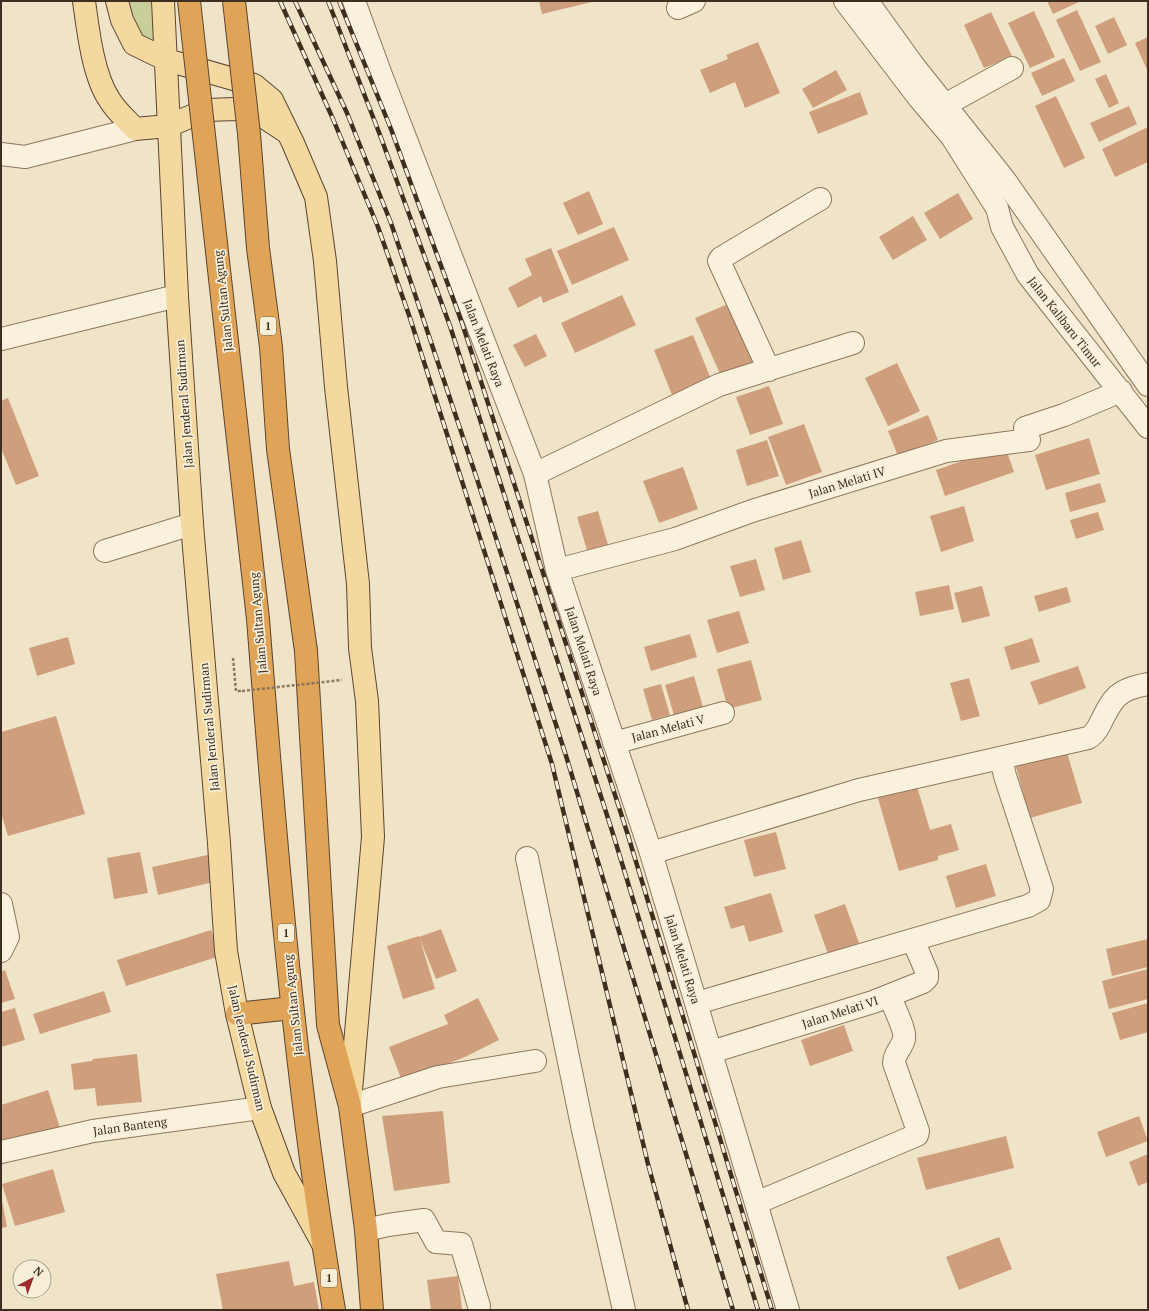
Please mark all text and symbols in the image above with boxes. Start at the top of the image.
street label: Jalan Sultan Agung [210,249,236,352]
street label: Jalan Kalibaru Timur [1025,274,1105,371]
street label: Jalan Melati Raya [460,297,508,389]
road number: 1 [260,317,276,335]
street label: Jalan Jenderal Sudirman [172,339,196,469]
street label: Jalan Melati IV [807,463,888,501]
street label: Jalan Sultan Agung [246,571,270,674]
street label: Jalan Melati Raya [563,605,605,697]
street label: Jalan Jenderal Sudirman [196,662,222,792]
street label: Jalan Melati V [630,711,707,745]
street label: Jalan Melati Raya [662,912,704,1006]
road number: 1 [278,924,294,942]
street label: Jalan Sultan Agung [280,953,306,1056]
street label: Jalan Jenderal Sudirman [225,984,269,1112]
street label: Jalan Melati VI [800,993,880,1031]
street label: Jalan Banteng [92,1113,169,1139]
north arrow [12,1259,52,1299]
text: N [31,1263,47,1280]
road number: 1 [321,1269,337,1287]

